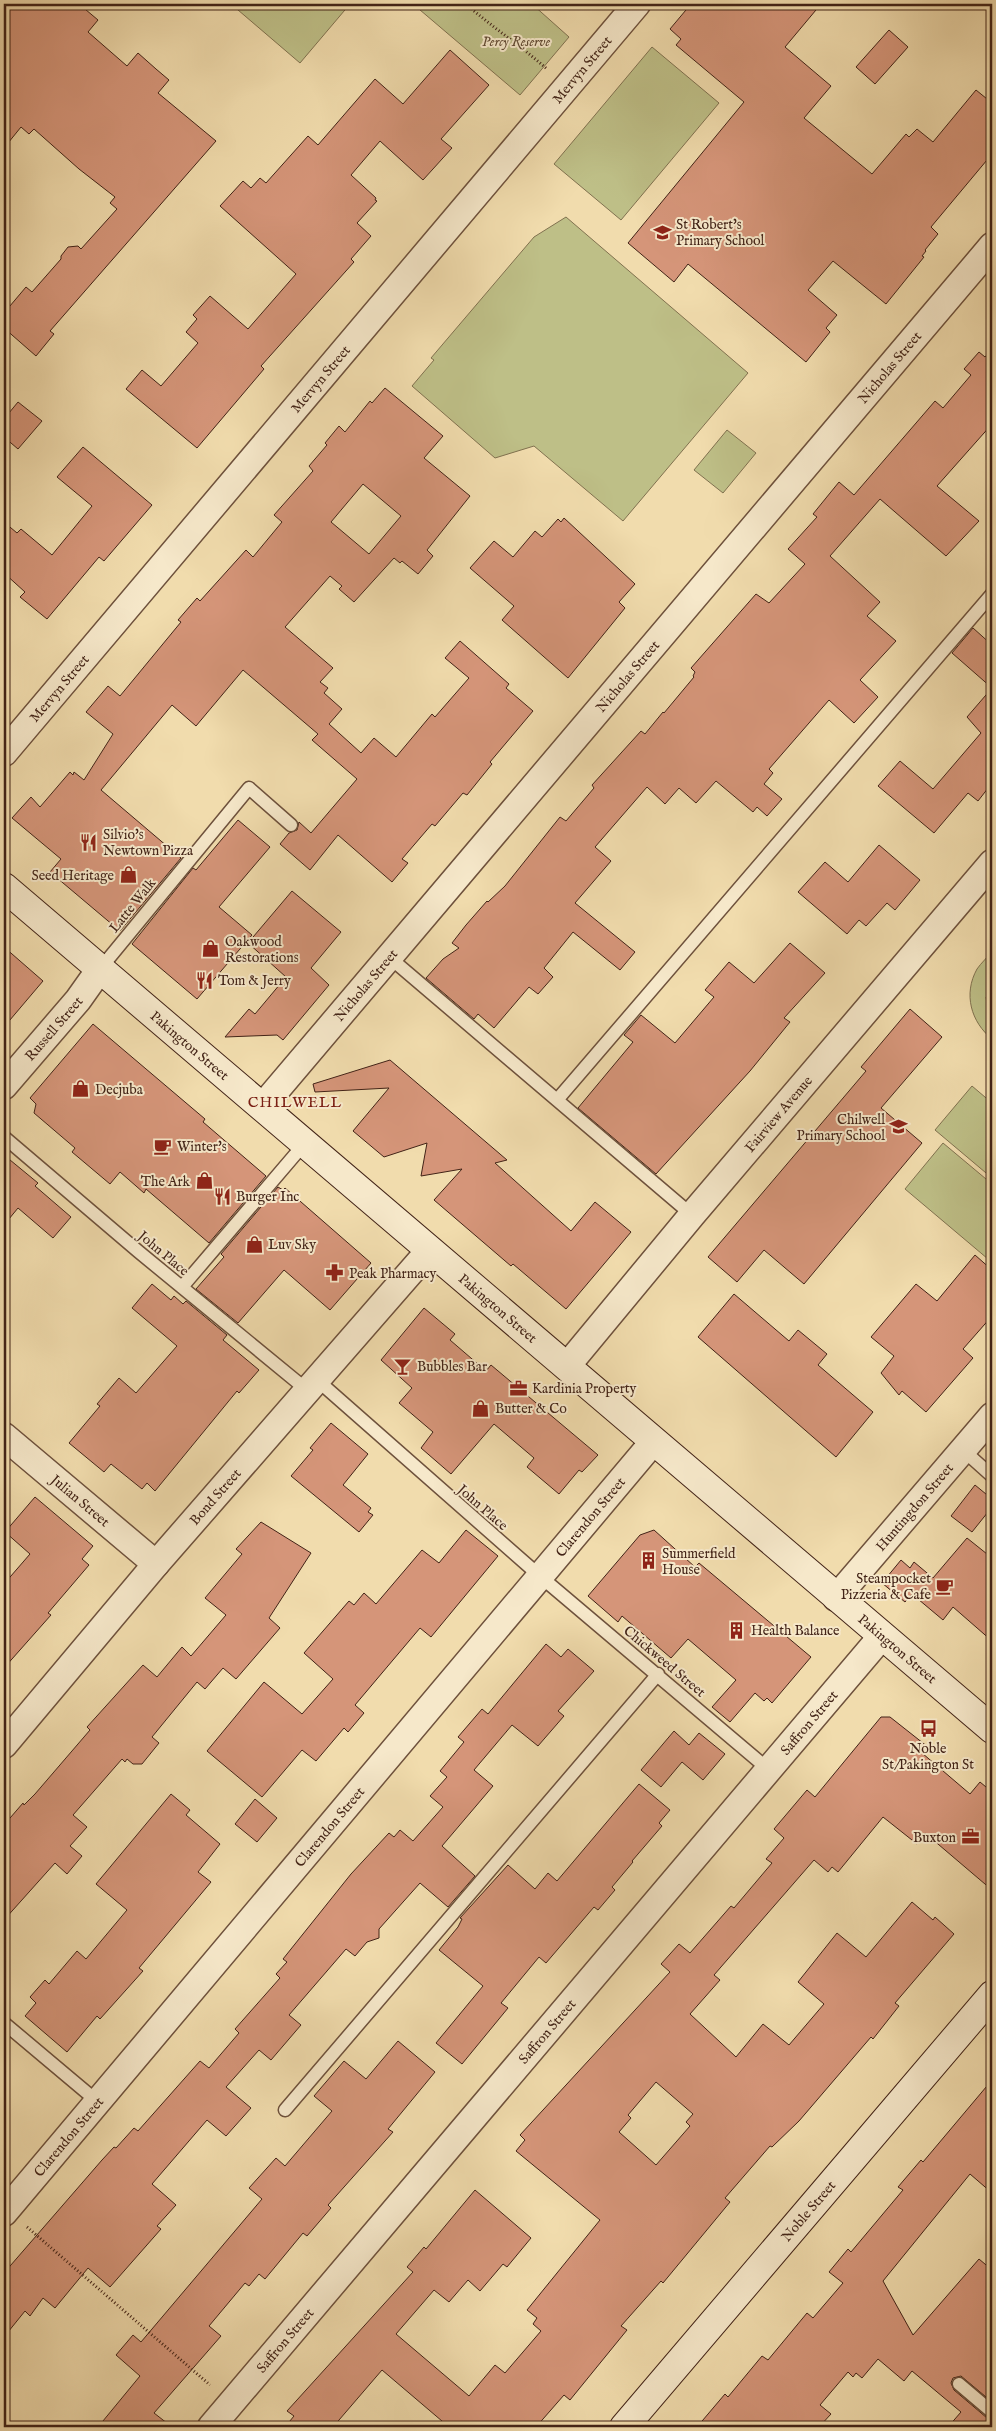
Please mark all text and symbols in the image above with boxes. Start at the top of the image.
street label: Mervyn Street [549,32,616,108]
park label: Percy Reserve [482,33,550,51]
place label: St Robert's Primary School [676,216,765,250]
school or university icon: St Robert's Primary School [652,222,672,242]
street label: Nicholas Street [854,328,926,408]
street label: Mervyn Street [287,342,355,417]
street label: Nicholas Street [592,637,664,717]
street label: Mervyn Street [26,651,93,726]
place label: Silvio's Newtown Pizza [103,826,194,860]
restaurant icon: Silvio's Newtown Pizza [79,832,99,852]
shop icon: Seed Heritage [118,865,138,885]
place label: Seed Heritage [31,867,115,885]
street label: Latte Walk [105,874,161,937]
place label: Oakwood Restorations [225,933,299,967]
shop icon: Oakwood Restorations [201,939,221,959]
street label: Nicholas Street [330,946,402,1026]
restaurant icon: Tom & Jerry [194,970,214,990]
place label: Tom & Jerry [218,972,291,990]
street label: Russell Street [22,993,87,1065]
street label: Pakington Street [146,1007,232,1085]
street label: Fairview Avenue [741,1072,817,1156]
shop icon: Decjuba [71,1079,91,1099]
place label: Decjuba [95,1081,144,1099]
district label: CHILWELL [248,1093,342,1112]
place label: Chilwell Primary School [797,1111,885,1145]
school or university icon: Chilwell Primary School [889,1117,909,1137]
cafe icon: Winter's [153,1136,173,1156]
place label: Winter's [177,1138,227,1156]
shop icon: The Ark [194,1171,214,1191]
place label: The Ark [141,1173,191,1191]
restaurant icon: Burger Inc [212,1186,232,1206]
place label: Burger Inc [236,1188,299,1206]
street label: John Place [133,1226,193,1281]
shop icon: Luv Sky [244,1234,264,1254]
place label: Luv Sky [268,1236,316,1254]
pharmacy icon: Peak Pharmacy [325,1263,345,1283]
place label: Peak Pharmacy [349,1265,437,1283]
street label: Pakington Street [454,1270,541,1348]
bar icon: Bubbles Bar [393,1356,413,1376]
place label: Bubbles Bar [417,1358,487,1376]
office icon: Kardinia Property [508,1378,528,1398]
place label: Kardinia Property [532,1380,637,1398]
shop icon: Butter & Co [471,1398,491,1418]
place label: Butter & Co [495,1400,567,1418]
street label: Huntingdon Street [872,1460,958,1555]
street label: Bond Street [186,1465,245,1529]
street label: Julian Street [45,1470,113,1531]
street label: Clarendon Street [552,1474,630,1561]
street label: John Place [452,1480,512,1535]
place label: Summerfield House [662,1545,736,1579]
building icon: Summerfield House [638,1551,658,1571]
place label: Steampocket Pizzeria & Cafe [841,1570,932,1604]
cafe icon: Steampocket Pizzeria & Cafe [935,1576,955,1596]
street label: Pakington Street [854,1611,940,1688]
building icon: Health Balance [727,1620,747,1640]
street label: Chickweed Street [620,1622,709,1702]
place label: Health Balance [751,1622,840,1640]
street label: Saffron Street [777,1687,842,1759]
bus stop icon: Noble St/Pakington St [918,1718,938,1738]
place label: Noble St/Pakington St [882,1740,974,1774]
street label: Clarendon Street [291,1783,369,1871]
office icon: Buxton [960,1827,980,1847]
place label: Buxton [913,1829,957,1847]
street label: Saffron Street [515,1996,580,2068]
street label: Clarendon Street [30,2093,108,2181]
street label: Noble Street [778,2177,840,2246]
street label: Saffron Street [253,2304,318,2377]

